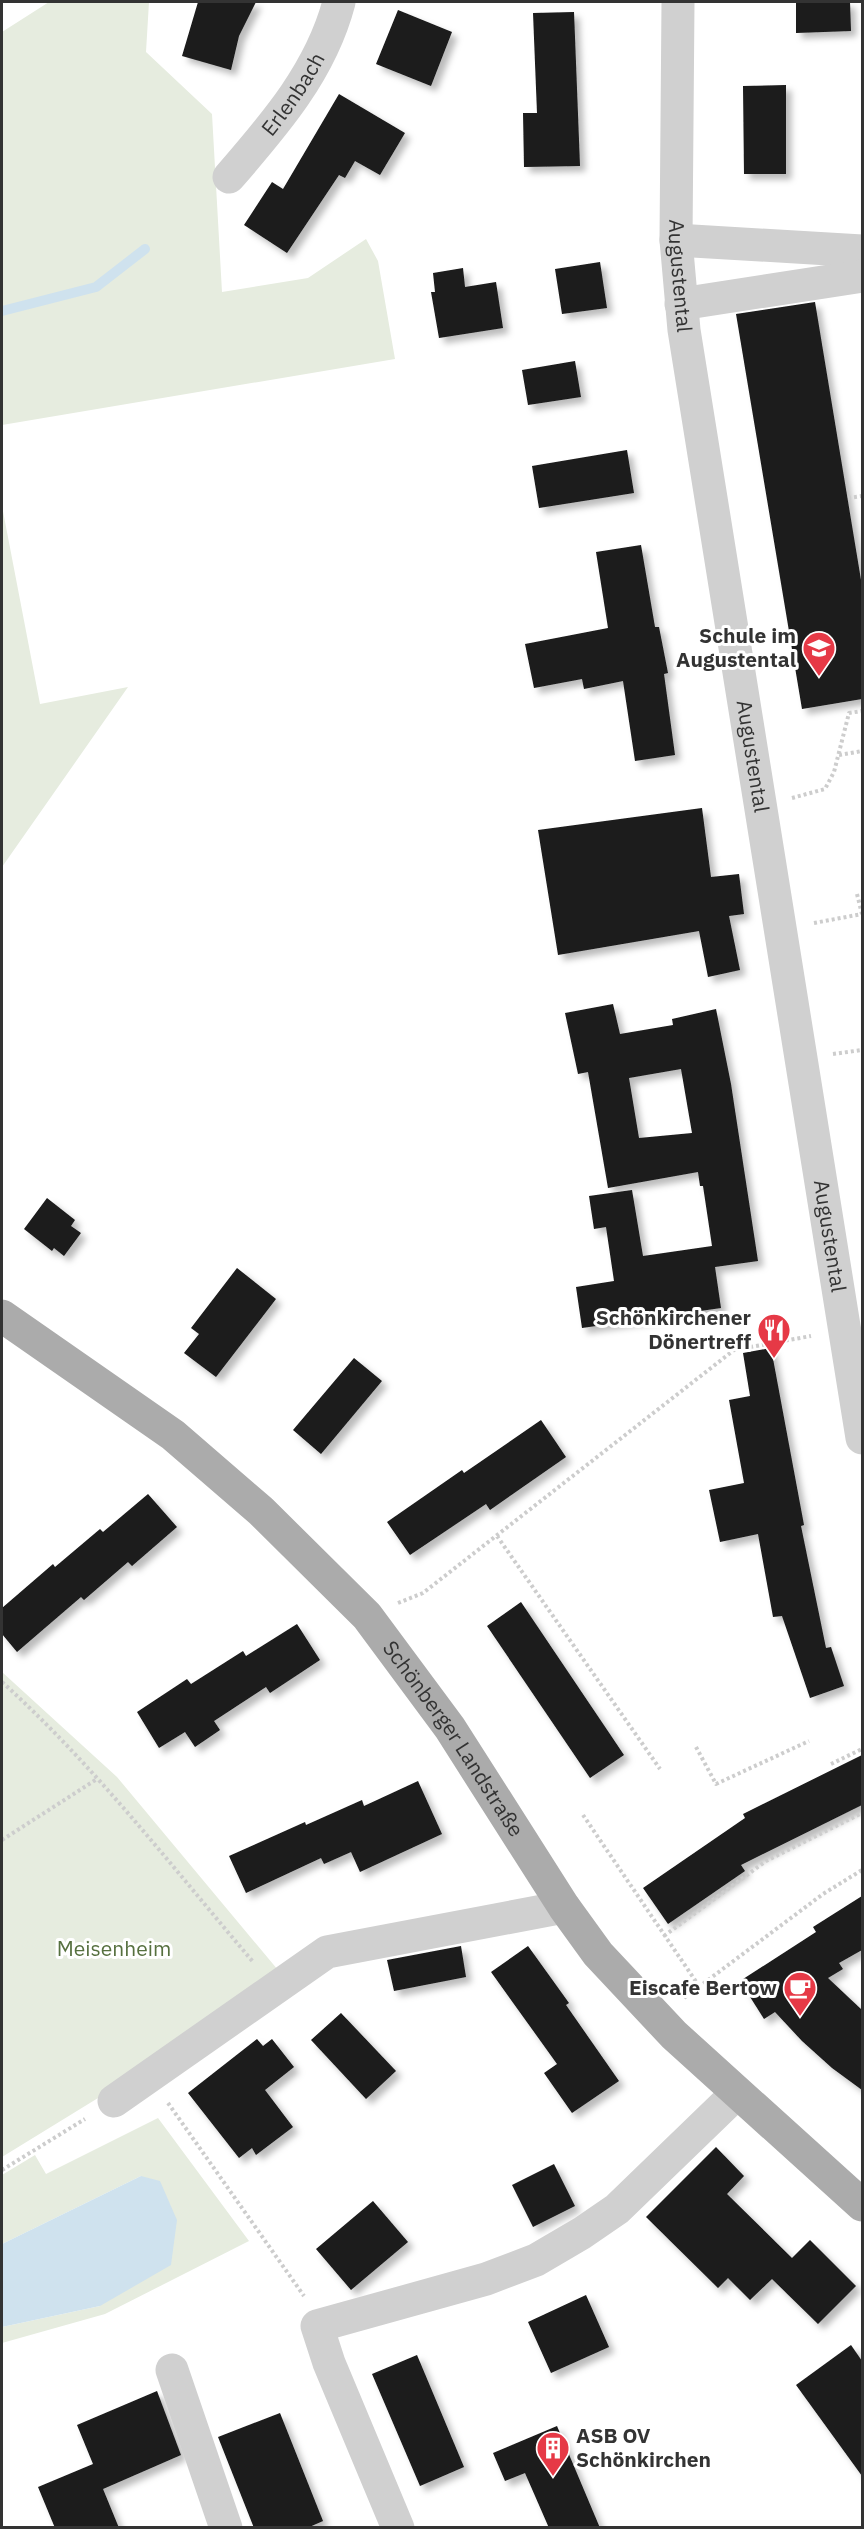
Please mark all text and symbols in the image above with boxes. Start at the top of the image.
street label: Erlenbach [254,47,331,141]
street label: Augustental [663,219,699,334]
place label: Schule im Augustental [676,621,796,673]
school or university icon: Schule im Augustental [801,630,837,677]
street label: Augustental [731,698,776,815]
street label: Augustental [808,1178,853,1294]
place label: Schönkirchener Dönertreff [596,1303,752,1355]
restaurant icon: Schönkirchener Dönertreff [756,1312,792,1359]
street label: Schönberger Landstraße [377,1635,531,1842]
park label: Meisenheim [57,1934,171,1962]
cafe icon: Eiscafe Bertow [782,1970,818,2017]
place label: Eiscafe Bertow [629,1973,777,2001]
place label: ASB OV Schönkirchen [576,2421,711,2473]
building icon: ASB OV Schönkirchen [535,2430,571,2477]

